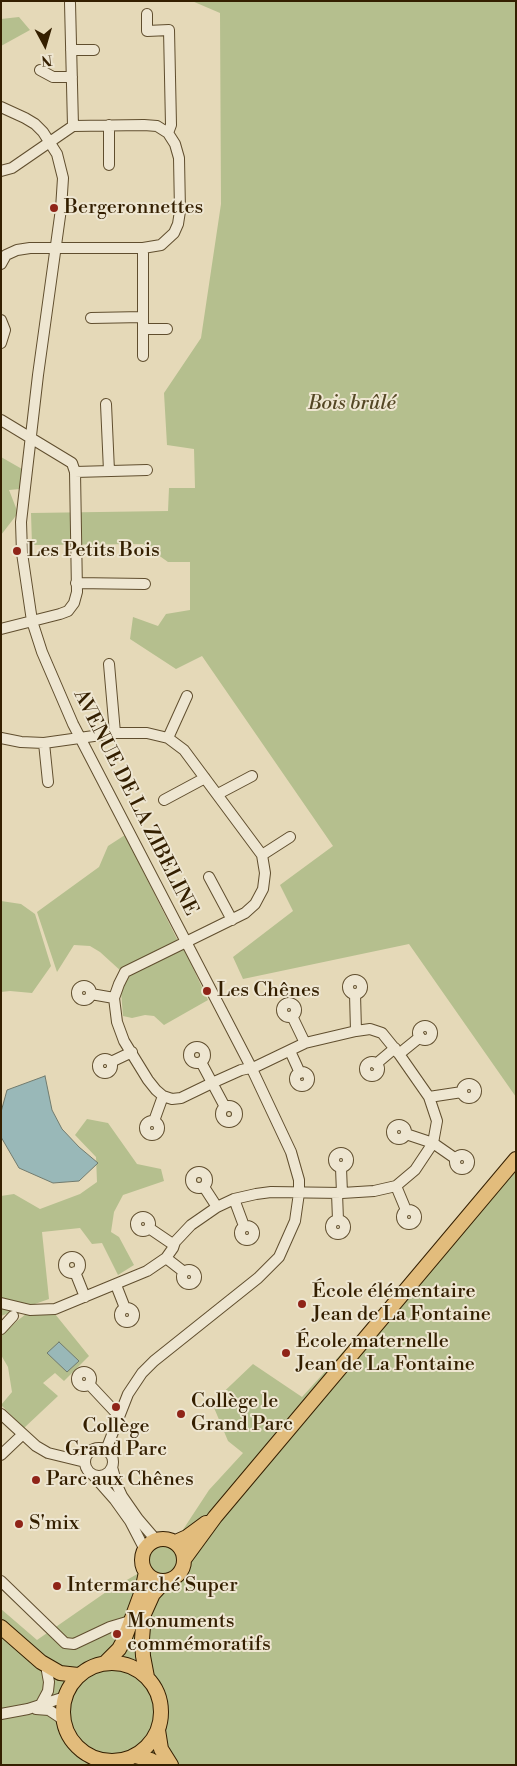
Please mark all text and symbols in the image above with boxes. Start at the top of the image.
north arrow [20,20,70,70]
text: N [40,50,53,69]
place label: Bergeronnettes [64,196,203,220]
marker: Bergeronnettes [48,202,60,214]
park label: Bois brûlé [308,392,396,416]
place label: Les Petits Bois [27,539,160,563]
marker: Les Petits Bois [11,545,23,557]
street label: AVENUE DE LA ZIBELINE [67,686,203,920]
place label: Les Chênes [217,979,320,1003]
marker: Les Chênes [201,985,213,997]
place label: École élémentaire Jean de La Fontaine [312,1280,491,1327]
marker: École élémentaire Jean de La Fontaine [296,1298,308,1310]
place label: École maternelle Jean de La Fontaine [296,1330,475,1377]
marker: École maternelle Jean de La Fontaine [280,1347,292,1359]
place label: Collège le Grand Parc [191,1390,293,1437]
marker: Collège Grand Parc [110,1401,122,1413]
marker: Collège le Grand Parc [175,1408,187,1420]
place label: Collège Grand Parc [65,1415,167,1462]
place label: Parc aux Chênes [46,1468,194,1492]
marker: Parc aux Chênes [30,1474,42,1486]
place label: S'mix [29,1512,79,1536]
marker: S'mix [13,1518,25,1530]
place label: Intermarché Super [67,1574,238,1598]
marker: Intermarché Super [51,1580,63,1592]
place label: Monuments commémoratifs [127,1610,271,1657]
marker: Monuments commémoratifs [111,1628,123,1640]

